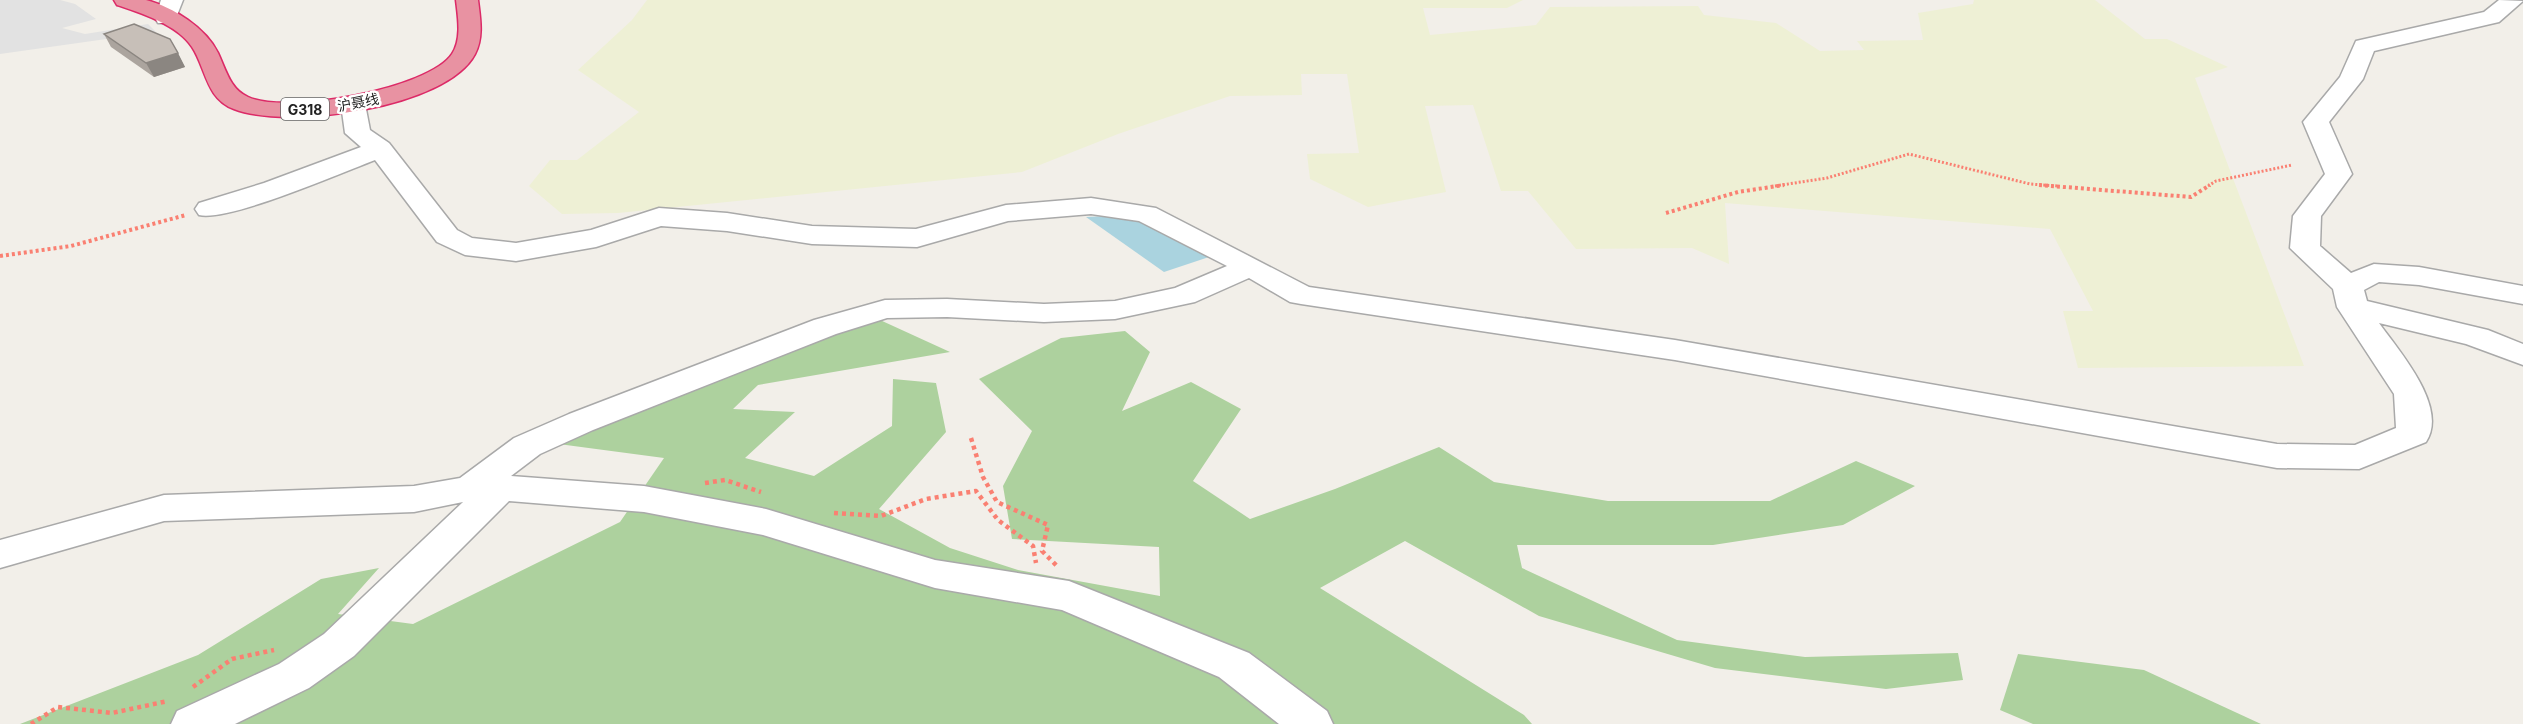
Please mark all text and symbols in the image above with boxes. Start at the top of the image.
street label: 沪聂线 [336,90,380,114]
road number: G318 [281,98,329,120]

